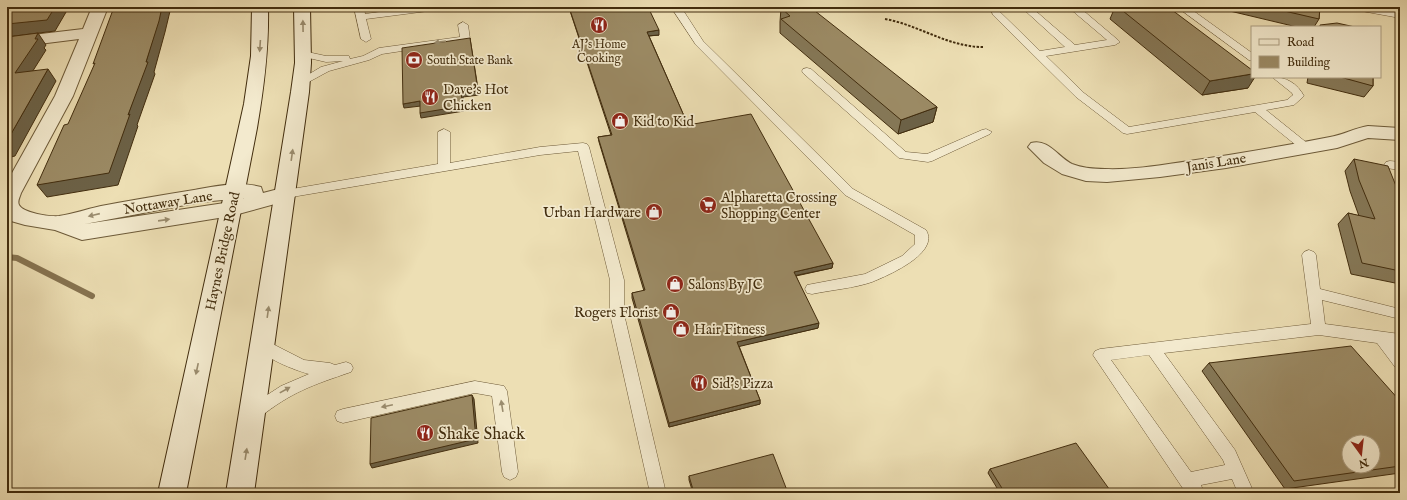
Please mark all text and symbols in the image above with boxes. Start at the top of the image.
restaurant icon: AJ's Home Cooking [589,15,609,35]
one-way arrow [300,19,306,32]
legend [1251,26,1381,78]
text: Road [1287,35,1315,50]
place label: AJ's Home Cooking [571,37,627,66]
one-way arrow [434,39,446,45]
one-way arrow [256,40,263,52]
bank icon: South State Bank [404,50,424,70]
place label: South State Bank [427,53,513,68]
text: Building [1287,55,1331,70]
place label: Dave's Hot Chicken [443,81,509,115]
restaurant icon: Dave's Hot Chicken [420,87,440,107]
shop icon: Kid to Kid [610,111,630,131]
place label: Kid to Kid [633,113,695,131]
one-way arrow [289,149,295,161]
street label: Janis Lane [1183,149,1248,177]
street label: Nottaway Lane [122,187,214,219]
place label: Alpharetta Crossing Shopping Center [720,189,837,223]
street label: Haynes Bridge Road [202,190,244,312]
supermarket icon: Alpharetta Crossing Shopping Center [698,195,718,215]
shop icon: Urban Hardware [644,202,664,222]
place label: Urban Hardware [543,204,642,222]
one-way arrow [88,212,100,218]
one-way arrow [158,217,170,223]
shop icon: Salons By JC [665,274,685,294]
place label: Salons By JC [688,276,763,294]
shop icon: Rogers Florist [661,302,681,322]
place label: Rogers Florist [574,304,658,322]
one-way arrow [265,306,271,318]
shop icon: Hair Fitness [671,319,691,339]
place label: Hair Fitness [694,321,765,339]
one-way arrow [194,362,200,375]
restaurant icon: Sid’s Pizza [689,373,709,393]
place label: Sid’s Pizza [712,375,774,393]
one-way arrow [279,387,291,394]
one-way arrow [499,400,505,412]
one-way arrow [381,404,394,410]
restaurant icon: Shake Shack [415,423,435,443]
place label: Shake Shack [438,424,526,445]
north arrow [1341,434,1381,474]
one-way arrow [243,448,249,461]
text: N [1356,454,1371,471]

